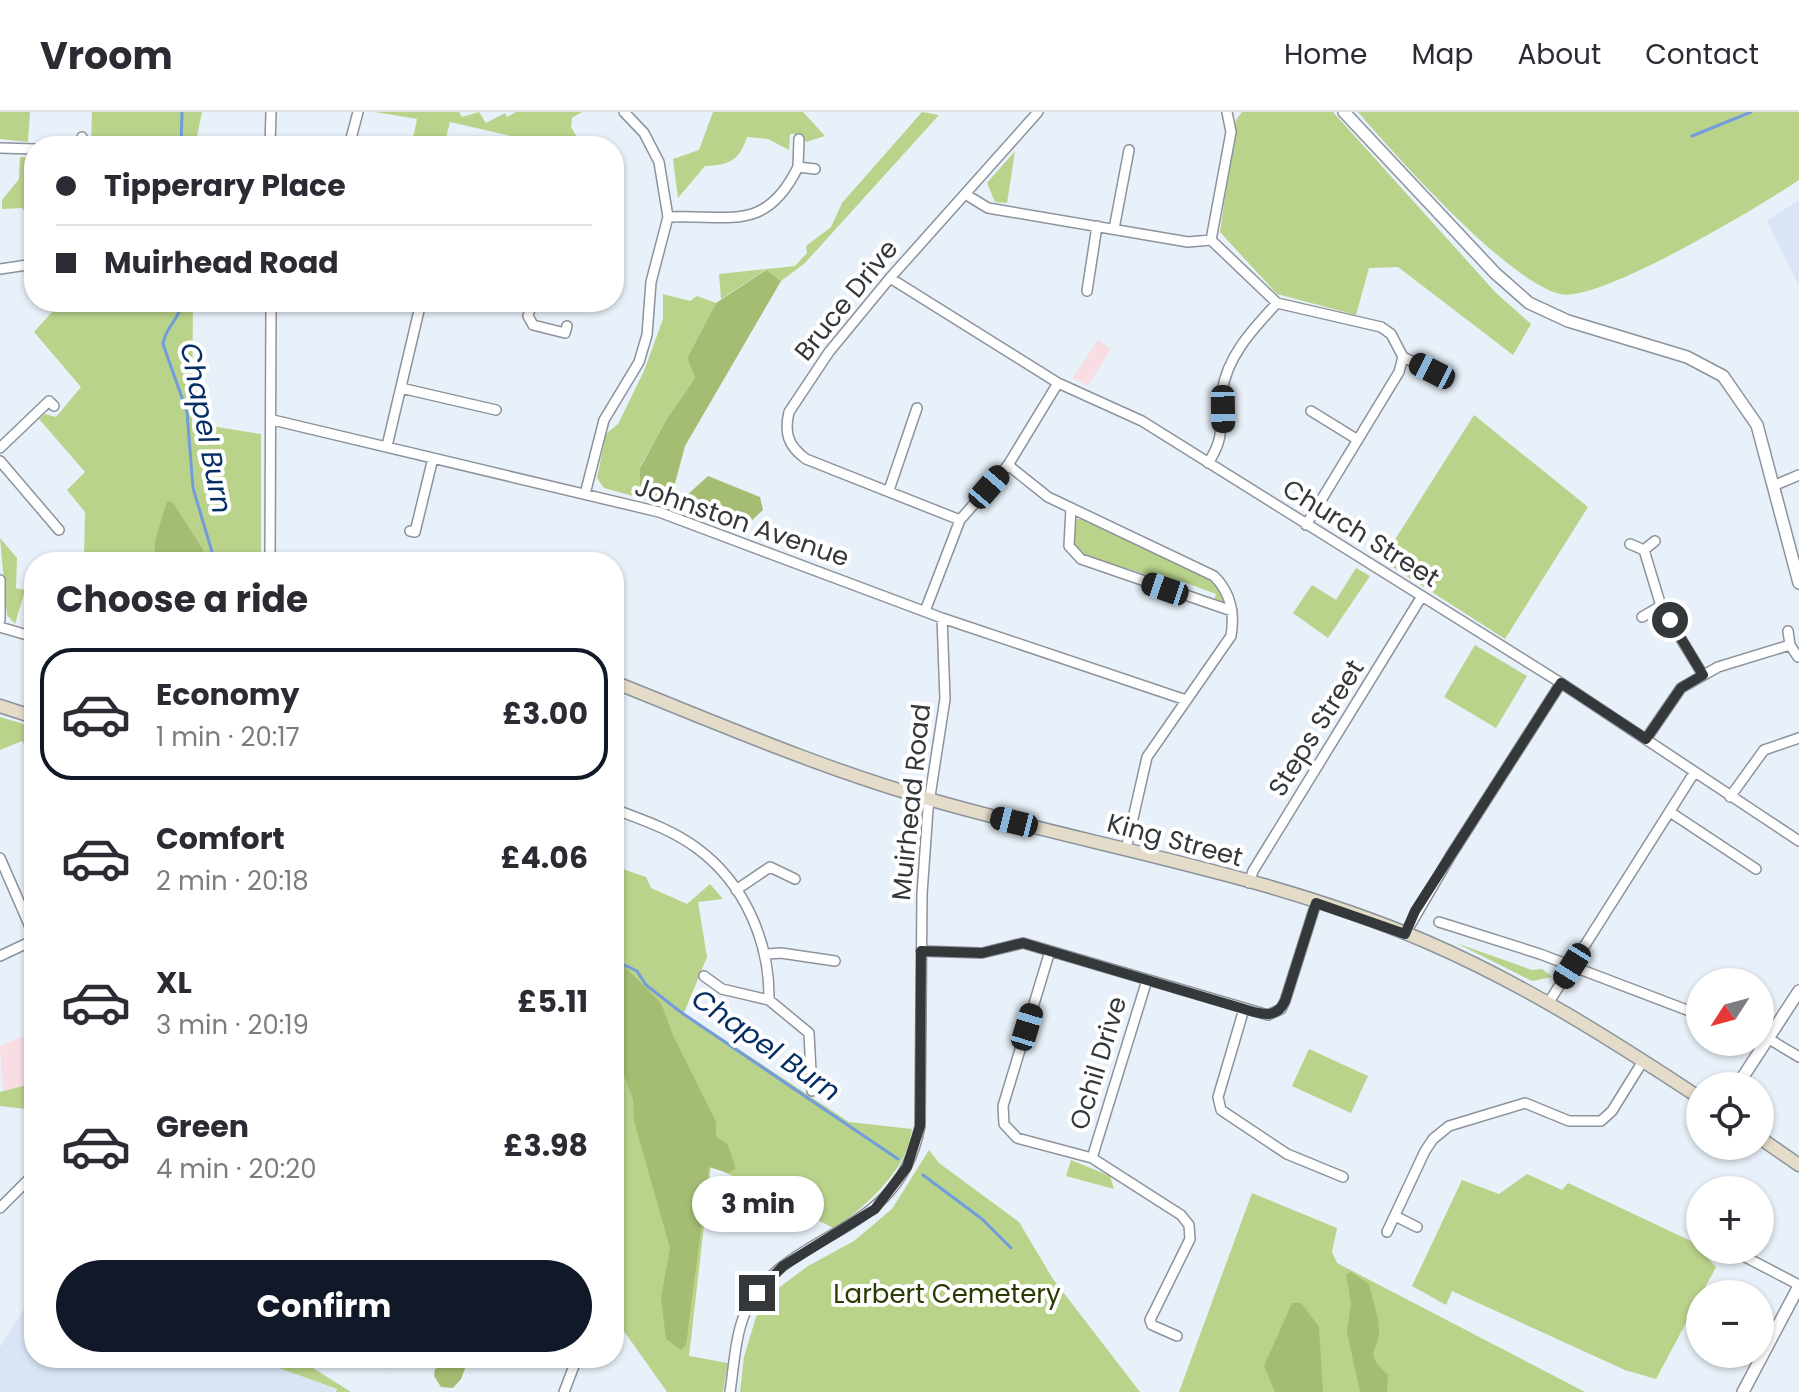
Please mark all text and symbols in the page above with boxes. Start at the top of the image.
text: Vroom [40,29,173,82]
text: Home [1284,35,1367,74]
text: Map [1411,35,1473,74]
text: About [1517,35,1601,74]
text: Contact [1645,35,1759,74]
text: Tipperary Place [104,164,346,207]
street label: Bruce Drive [786,232,906,368]
text: Muirhead Road [104,241,339,284]
water label: Chapel Burn [170,339,242,517]
car [1405,349,1459,393]
car [1211,385,1235,433]
car [964,461,1014,513]
street label: Johnston Avenue [630,468,854,576]
street label: Church Street [1276,470,1446,596]
car [1138,570,1192,608]
text: Choose a ride [56,574,308,625]
route start [1652,602,1688,638]
street label: Steps Street [1260,653,1372,803]
text: Economy [156,673,300,716]
icon: car [60,678,132,750]
text: £3.00 [502,692,588,735]
street label: Muirhead Road [883,702,939,902]
text: 1 min · 20:17 [156,719,300,755]
car [988,805,1040,839]
street label: King Street [1103,805,1247,875]
text: Comfort [156,817,285,860]
icon: car [60,822,132,894]
text: £4.06 [501,836,588,879]
text: 2 min · 20:18 [156,863,309,899]
car [1549,939,1595,993]
text: XL [156,961,192,1004]
icon: car [60,966,132,1038]
north arrow [1686,968,1774,1056]
map controls [1686,968,1774,1368]
water label: Chapel Burn [684,979,848,1111]
text: £5.11 [518,980,588,1023]
street label: Ochil Drive [1061,992,1135,1134]
car [1009,1001,1045,1053]
text: 3 min · 20:19 [156,1007,309,1043]
button: locate [1686,1072,1774,1160]
text: Green [156,1105,249,1148]
icon: car [60,1110,132,1182]
text: £3.98 [504,1124,588,1167]
text: 4 min · 20:20 [156,1151,317,1187]
button: + [1686,1176,1774,1264]
callout: 3 min [691,1177,823,1233]
text: 3 min [721,1186,795,1222]
button: Confirm [56,1260,592,1352]
route end [739,1275,775,1311]
park label: Larbert Cemetery [833,1276,1061,1312]
button: − [1686,1280,1774,1368]

